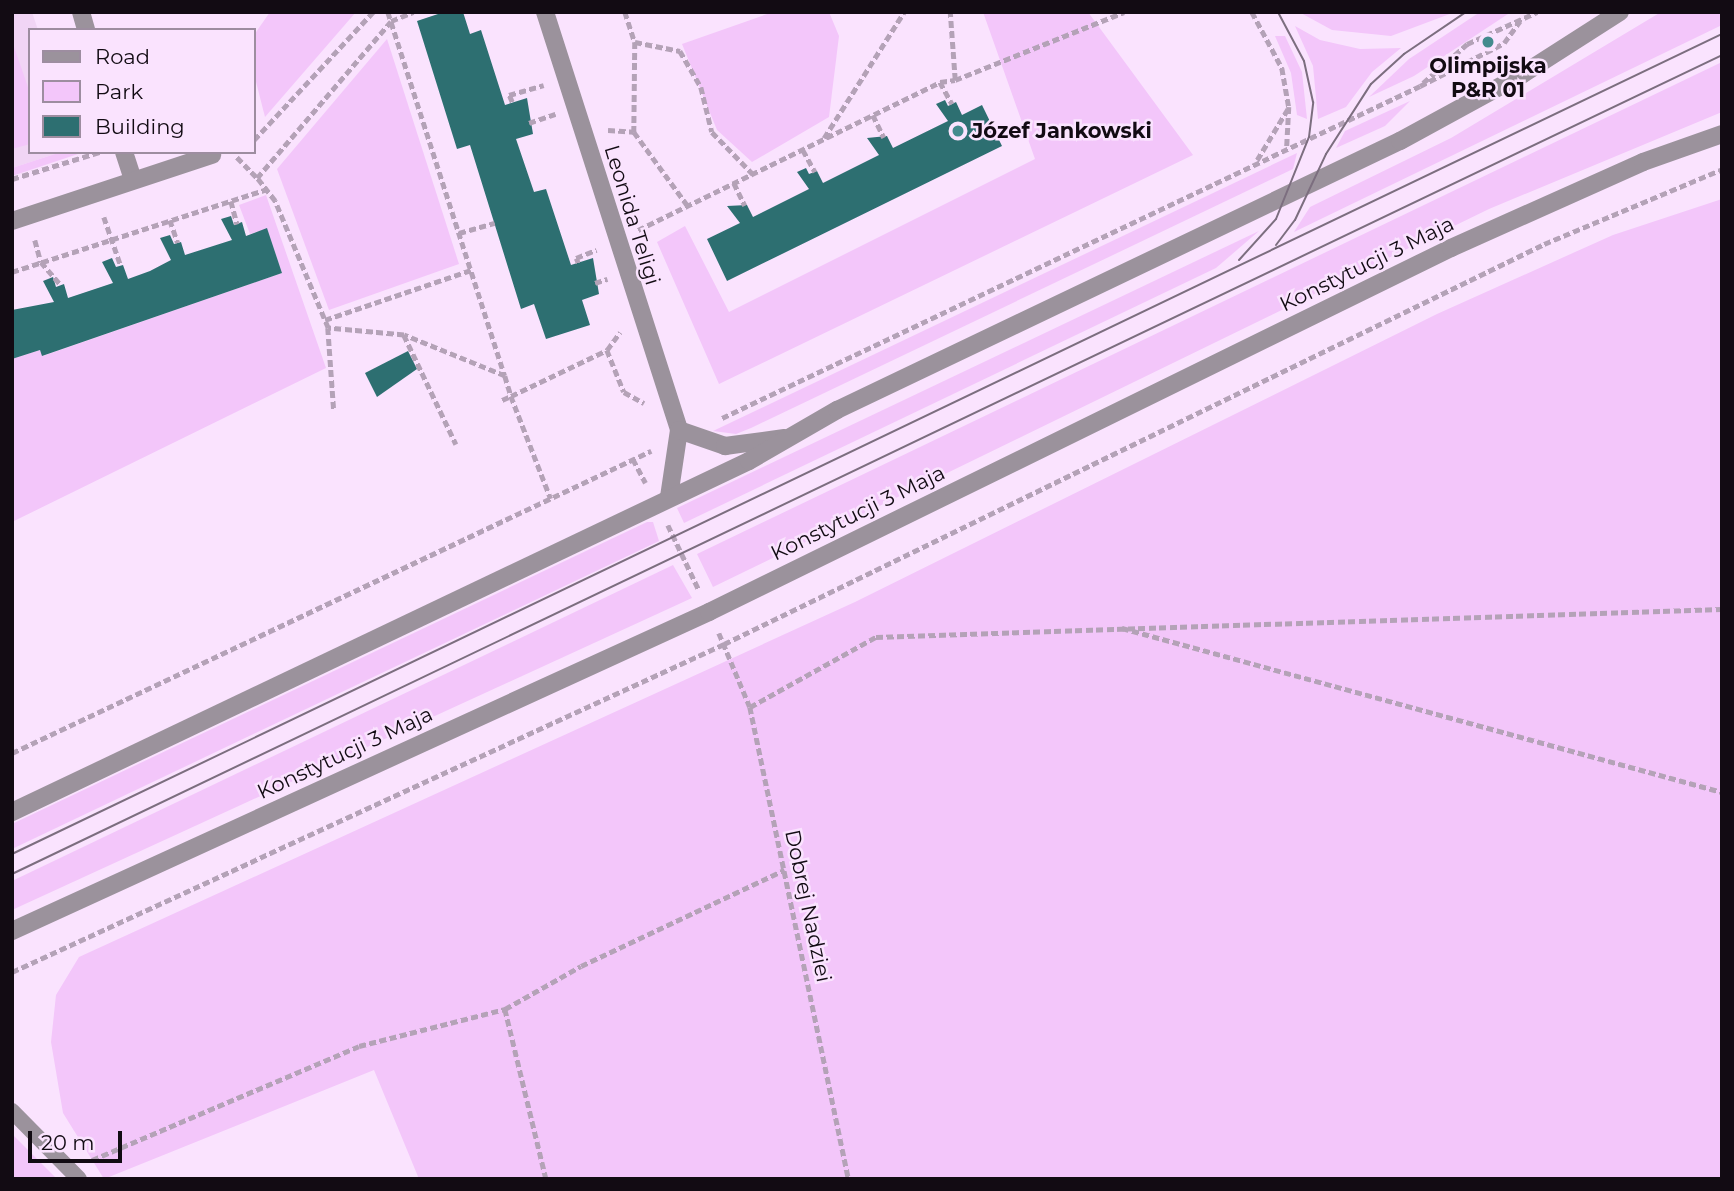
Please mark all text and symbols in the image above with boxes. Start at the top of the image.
legend [28,28,256,154]
marker: Olimpijska P&R 01 [1480,34,1496,50]
text: Road [95,44,150,69]
place label: Olimpijska P&R 01 [1429,53,1547,103]
text: Park [95,79,143,104]
text: Building [95,114,185,139]
place label: Józef Jankowski [972,118,1152,144]
marker: Józef Jankowski [950,123,966,139]
street label: Leonida Teligi [599,142,665,288]
street label: Konstytucji 3 Maja [1276,211,1458,317]
street label: Konstytucji 3 Maja [767,460,949,566]
street label: Konstytucji 3 Maja [253,701,437,805]
street label: Dobrej Nadziei [780,828,836,984]
scale bar [32,1118,126,1162]
text: 20 m [41,1130,95,1155]

